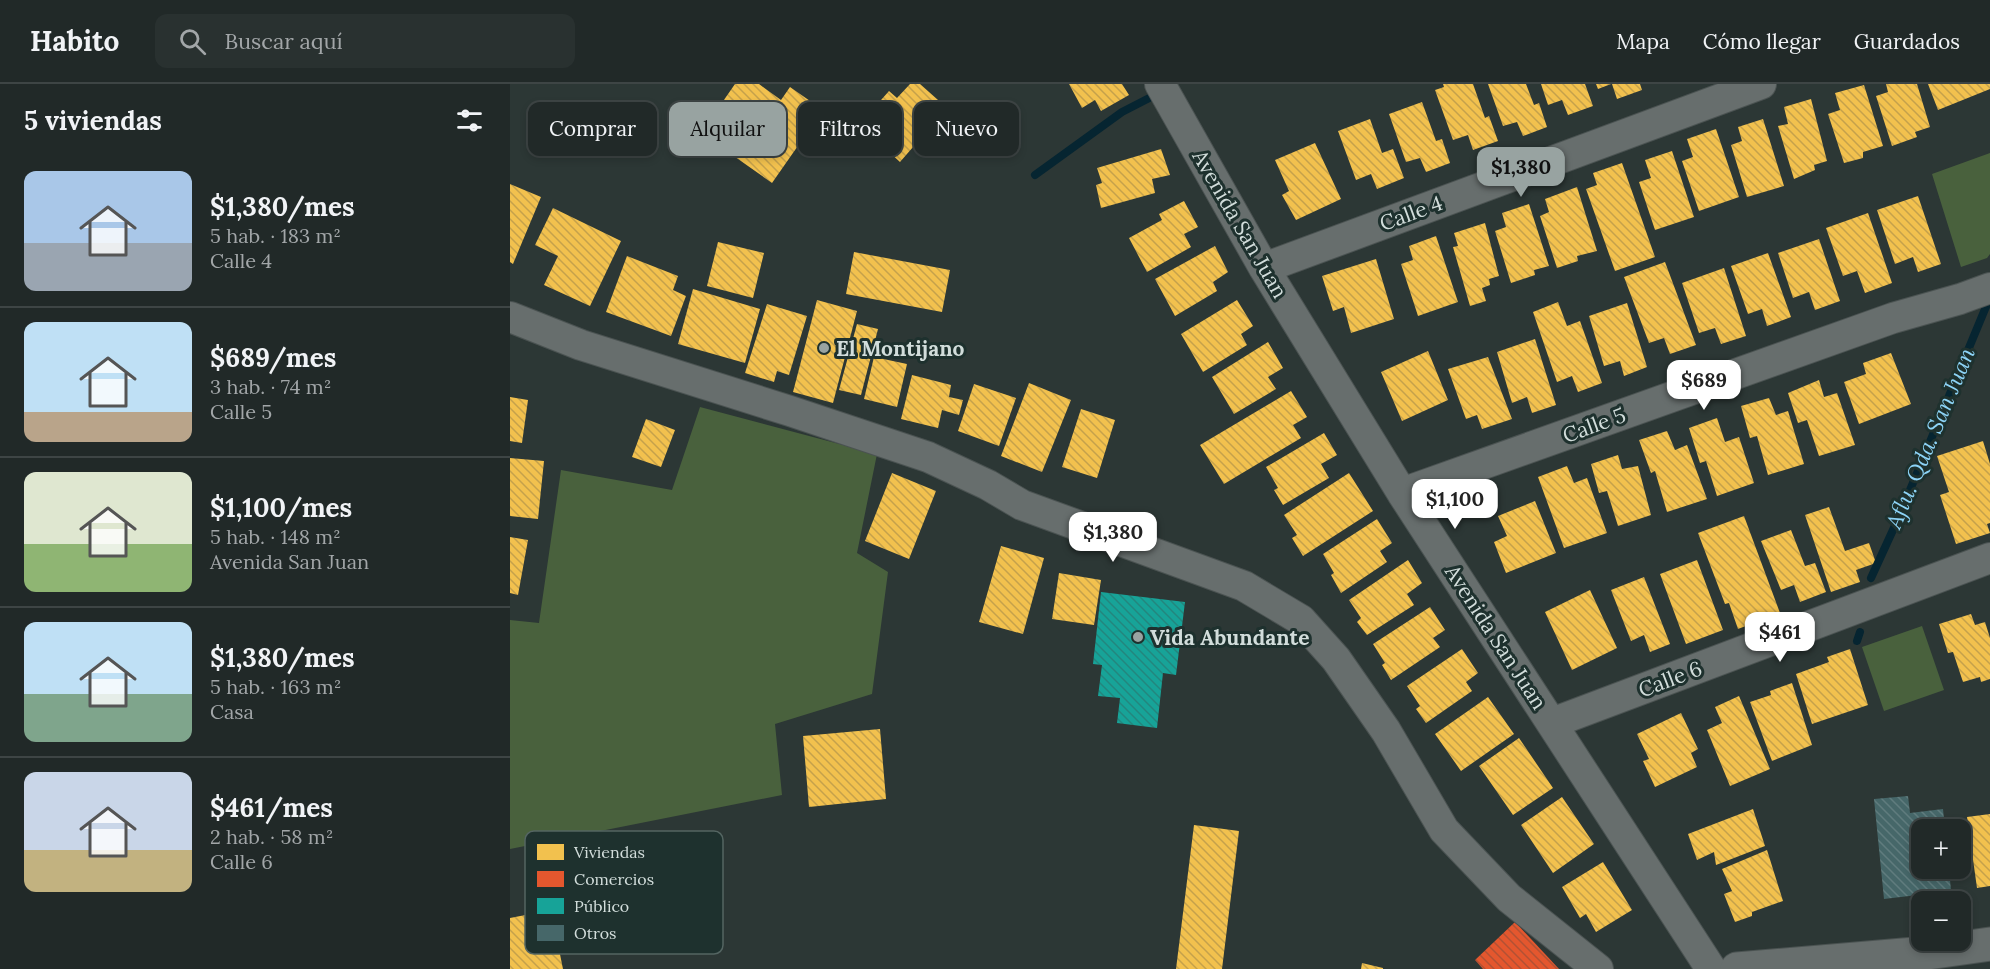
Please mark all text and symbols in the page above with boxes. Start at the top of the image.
search box [155,14,575,68]
text: Habito [30,23,119,59]
icon: search [176,25,209,58]
text: Buscar aquí [224,27,343,55]
text: Mapa [1616,28,1670,55]
text: Cómo llegar [1703,28,1821,55]
text: Guardados [1854,28,1960,55]
chip: Comprar [528,102,657,156]
chip: Alquilar [669,102,786,156]
chip: Filtros [798,102,902,156]
chip: Nuevo [914,102,1019,156]
text: 5 viviendas [24,104,162,137]
icon: filters [453,104,486,137]
street label: Avenida San Juan [1186,144,1294,303]
pin: $1,380 [1472,147,1570,198]
text: $1,380 [1491,154,1551,179]
street label: Calle 4 [1376,189,1446,237]
text: $1,380/mes [210,190,355,223]
icon: home [72,195,144,267]
text: 5 hab. · 183 m² [210,223,341,248]
text: Calle 4 [210,248,272,273]
place label: El Montijano [836,335,965,362]
text: $689/mes [210,341,336,374]
marker: El Montijano [817,341,831,355]
water label: Aflu. Qda. San Juan [1879,343,1981,534]
icon: home [72,346,144,418]
pin: $689 [1668,360,1740,411]
text: $689 [1681,367,1727,392]
text: 3 hab. · 74 m² [210,374,331,399]
text: Calle 5 [210,399,272,424]
street label: Calle 5 [1559,401,1629,449]
pin: $1,100 [1406,479,1504,530]
text: $1,100 [1426,486,1484,511]
text: $1,100/mes [210,491,352,524]
icon: home [72,496,144,568]
pin: $1,380 [1064,512,1162,563]
text: $1,380 [1083,519,1143,544]
text: 5 hab. · 148 m² [210,524,341,549]
text: Avenida San Juan [210,549,369,574]
street label: Avenida San Juan [1439,559,1553,715]
pin: $461 [1744,612,1816,663]
text: $461 [1759,619,1801,644]
place label: Vida Abundante [1150,624,1309,651]
marker: Vida Abundante [1131,630,1145,644]
text: $1,380/mes [210,641,355,674]
icon: home [72,646,144,718]
street label: Calle 6 [1634,655,1706,703]
text: 5 hab. · 163 m² [210,674,341,699]
text: Casa [210,699,254,724]
text: $461/mes [210,791,333,824]
icon: home [72,796,144,868]
map controls [1911,819,1971,951]
button: + [1911,819,1971,879]
text: 2 hab. · 58 m² [210,824,333,849]
legend [525,831,723,954]
text: Viviendas [573,842,645,862]
text: Calle 6 [210,849,273,874]
text: Comercios [574,869,654,889]
button: − [1911,891,1971,951]
text: Público [574,896,629,916]
text: Otros [574,923,616,943]

